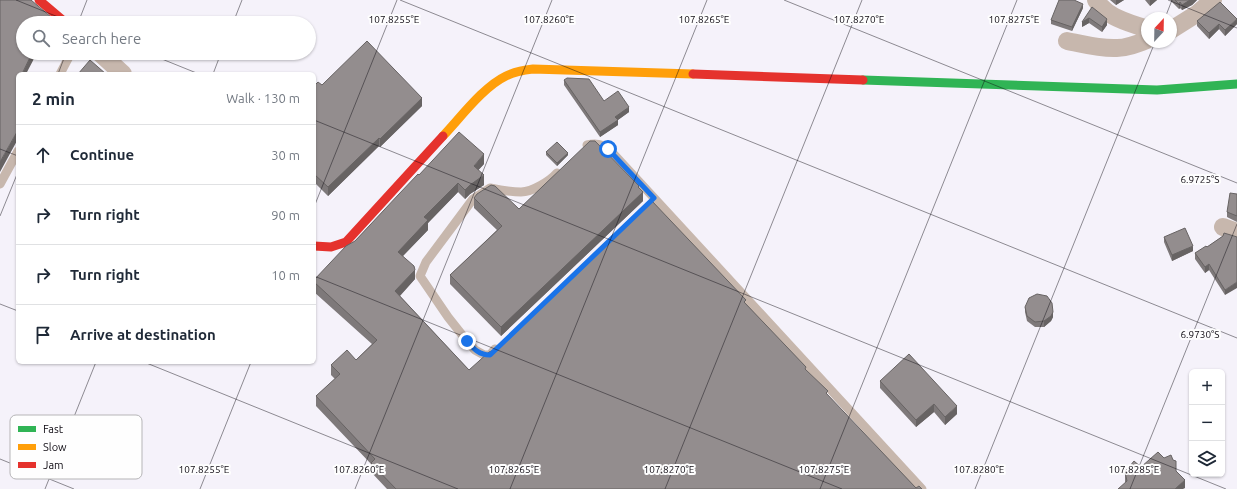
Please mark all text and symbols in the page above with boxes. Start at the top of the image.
north arrow [1141,12,1177,48]
text: 107.8255°E [369,14,420,25]
text: 107.8260°E [524,14,575,25]
text: 107.8265°E [679,14,730,25]
text: 107.8270°E [834,14,885,25]
text: 107.8275°E [989,14,1040,25]
search box [16,16,316,60]
icon: search [30,27,52,49]
text: Search here [62,30,141,47]
text: 2 min [32,89,75,108]
text: Walk · 130 m [226,91,300,105]
route start [599,140,617,158]
icon: ahead [32,144,54,166]
text: Continue [70,146,134,163]
text: 30 m [271,148,300,162]
text: 6.9725°S [1180,174,1220,185]
icon: right [32,204,54,226]
text: Turn right [70,206,140,223]
text: 90 m [271,208,300,222]
icon: right [32,264,54,286]
text: Turn right [70,266,140,283]
text: 10 m [271,268,300,282]
icon: arrive [32,324,54,346]
text: Arrive at destination [70,326,216,343]
text: 6.9730°S [1180,329,1220,340]
route end [458,332,476,350]
map controls [1189,369,1225,477]
button: + [1189,369,1225,405]
button: − [1189,405,1225,441]
legend [10,415,142,479]
text: Fast [43,423,64,435]
text: Slow [43,441,67,453]
button: layers [1189,441,1225,477]
text: Jam [43,459,64,471]
text: 107.8255°E [179,464,230,475]
text: 107.8260°E [334,464,385,475]
text: 107.8265°E [489,464,540,475]
text: 107.8270°E [644,464,695,475]
text: 107.8275°E [799,464,850,475]
text: 107.8280°E [954,464,1005,475]
text: 107.8285°E [1109,464,1160,475]

